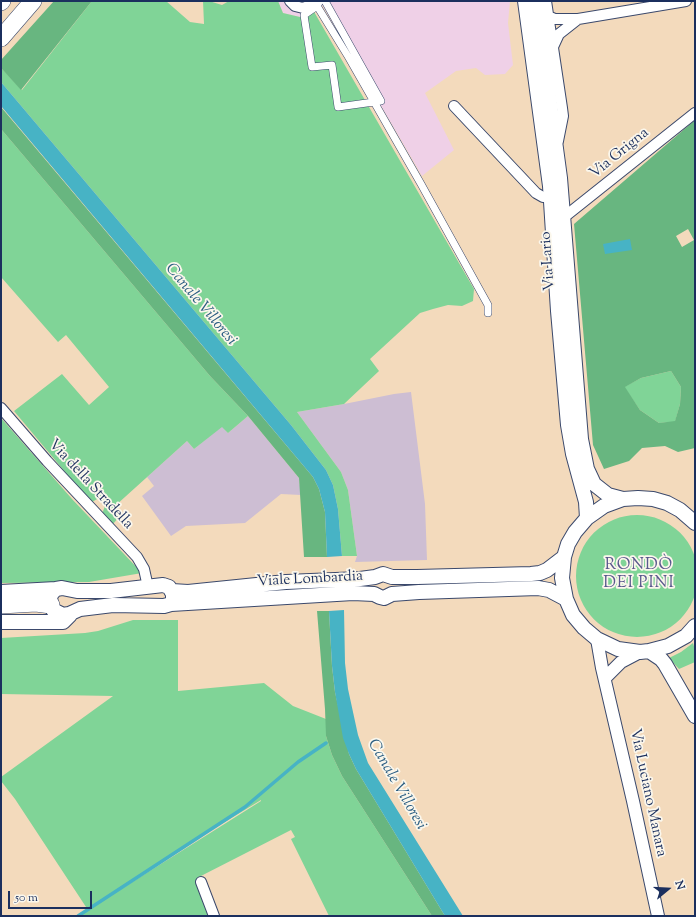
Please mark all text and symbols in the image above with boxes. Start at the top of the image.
street label: Via Grigna [587,125,653,183]
street label: Via Lario [538,231,560,291]
water label: Canale Villoresi [160,260,240,350]
street label: Via della Stradella [44,436,136,534]
district label: RONDÒ DEI PINI [603,556,675,594]
street label: Viale Lombardia [256,568,364,592]
street label: Via Luciano Manara [625,727,669,859]
water label: Canale Villoresi [362,736,430,834]
north arrow [648,869,688,909]
text: N [670,879,688,892]
scale bar [10,883,94,909]
text: 50 m [15,889,38,907]

